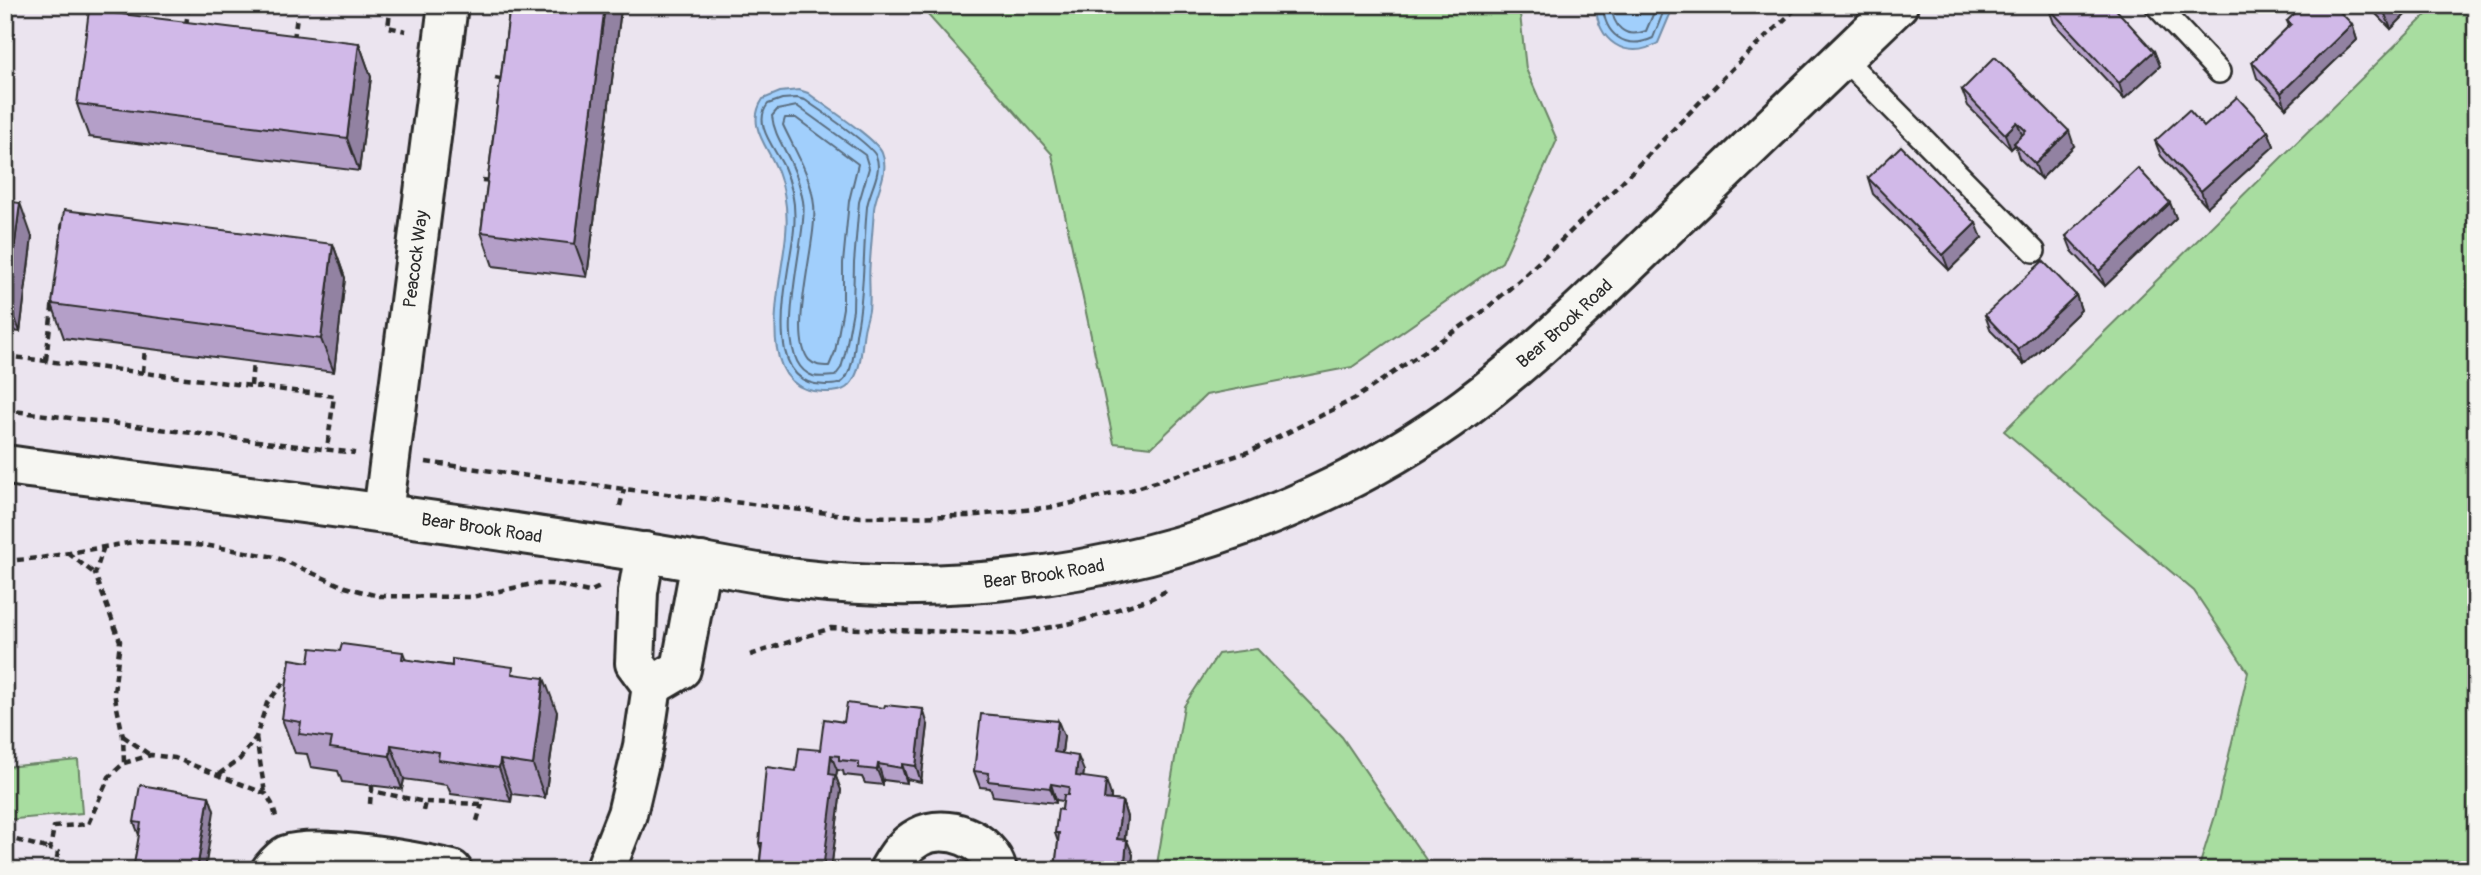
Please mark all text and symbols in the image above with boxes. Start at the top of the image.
street label: Peacock Way [398,209,434,309]
street label: Bear Brook Road [1512,274,1618,374]
street label: Bear Brook Road [420,508,544,549]
street label: Bear Brook Road [982,554,1107,594]

